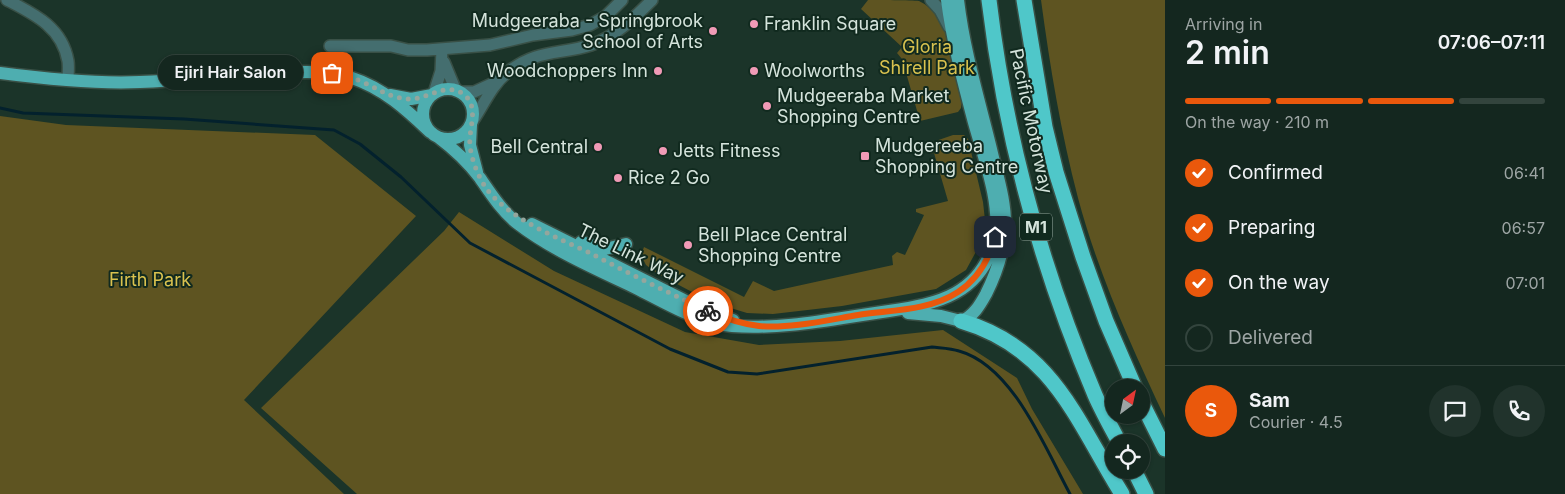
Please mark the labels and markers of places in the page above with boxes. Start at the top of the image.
place label: Mudgeeraba - Springbrook School of Arts [472,10,703,52]
place label: Franklin Square [764,13,896,34]
marker: Franklin Square [748,18,760,30]
marker: Mudgeeraba - Springbrook School of Arts [707,25,719,37]
pin [311,52,353,94]
callout: Ejiri Hair Salon [157,56,302,90]
place label: Woodchoppers Inn [487,60,648,81]
place label: Woolworths [764,60,865,81]
marker: Woodchoppers Inn [652,65,664,77]
marker: Woolworths [748,65,760,77]
place label: Mudgeeraba Market Shopping Centre [777,85,950,127]
marker: Mudgeeraba Market Shopping Centre [761,100,773,112]
place label: Mudgereeba Shopping Centre [875,135,1018,177]
place label: Bell Central [491,136,588,157]
place label: Jetts Fitness [673,140,781,161]
marker: Bell Central [592,141,604,153]
marker: Jetts Fitness [657,145,669,157]
marker: Mudgereeba Shopping Centre [859,150,871,162]
place label: Rice 2 Go [628,167,710,188]
marker: Rice 2 Go [612,172,624,184]
pin [974,216,1016,258]
place label: Bell Place Central Shopping Centre [698,224,847,266]
marker: Bell Place Central Shopping Centre [682,239,694,251]

